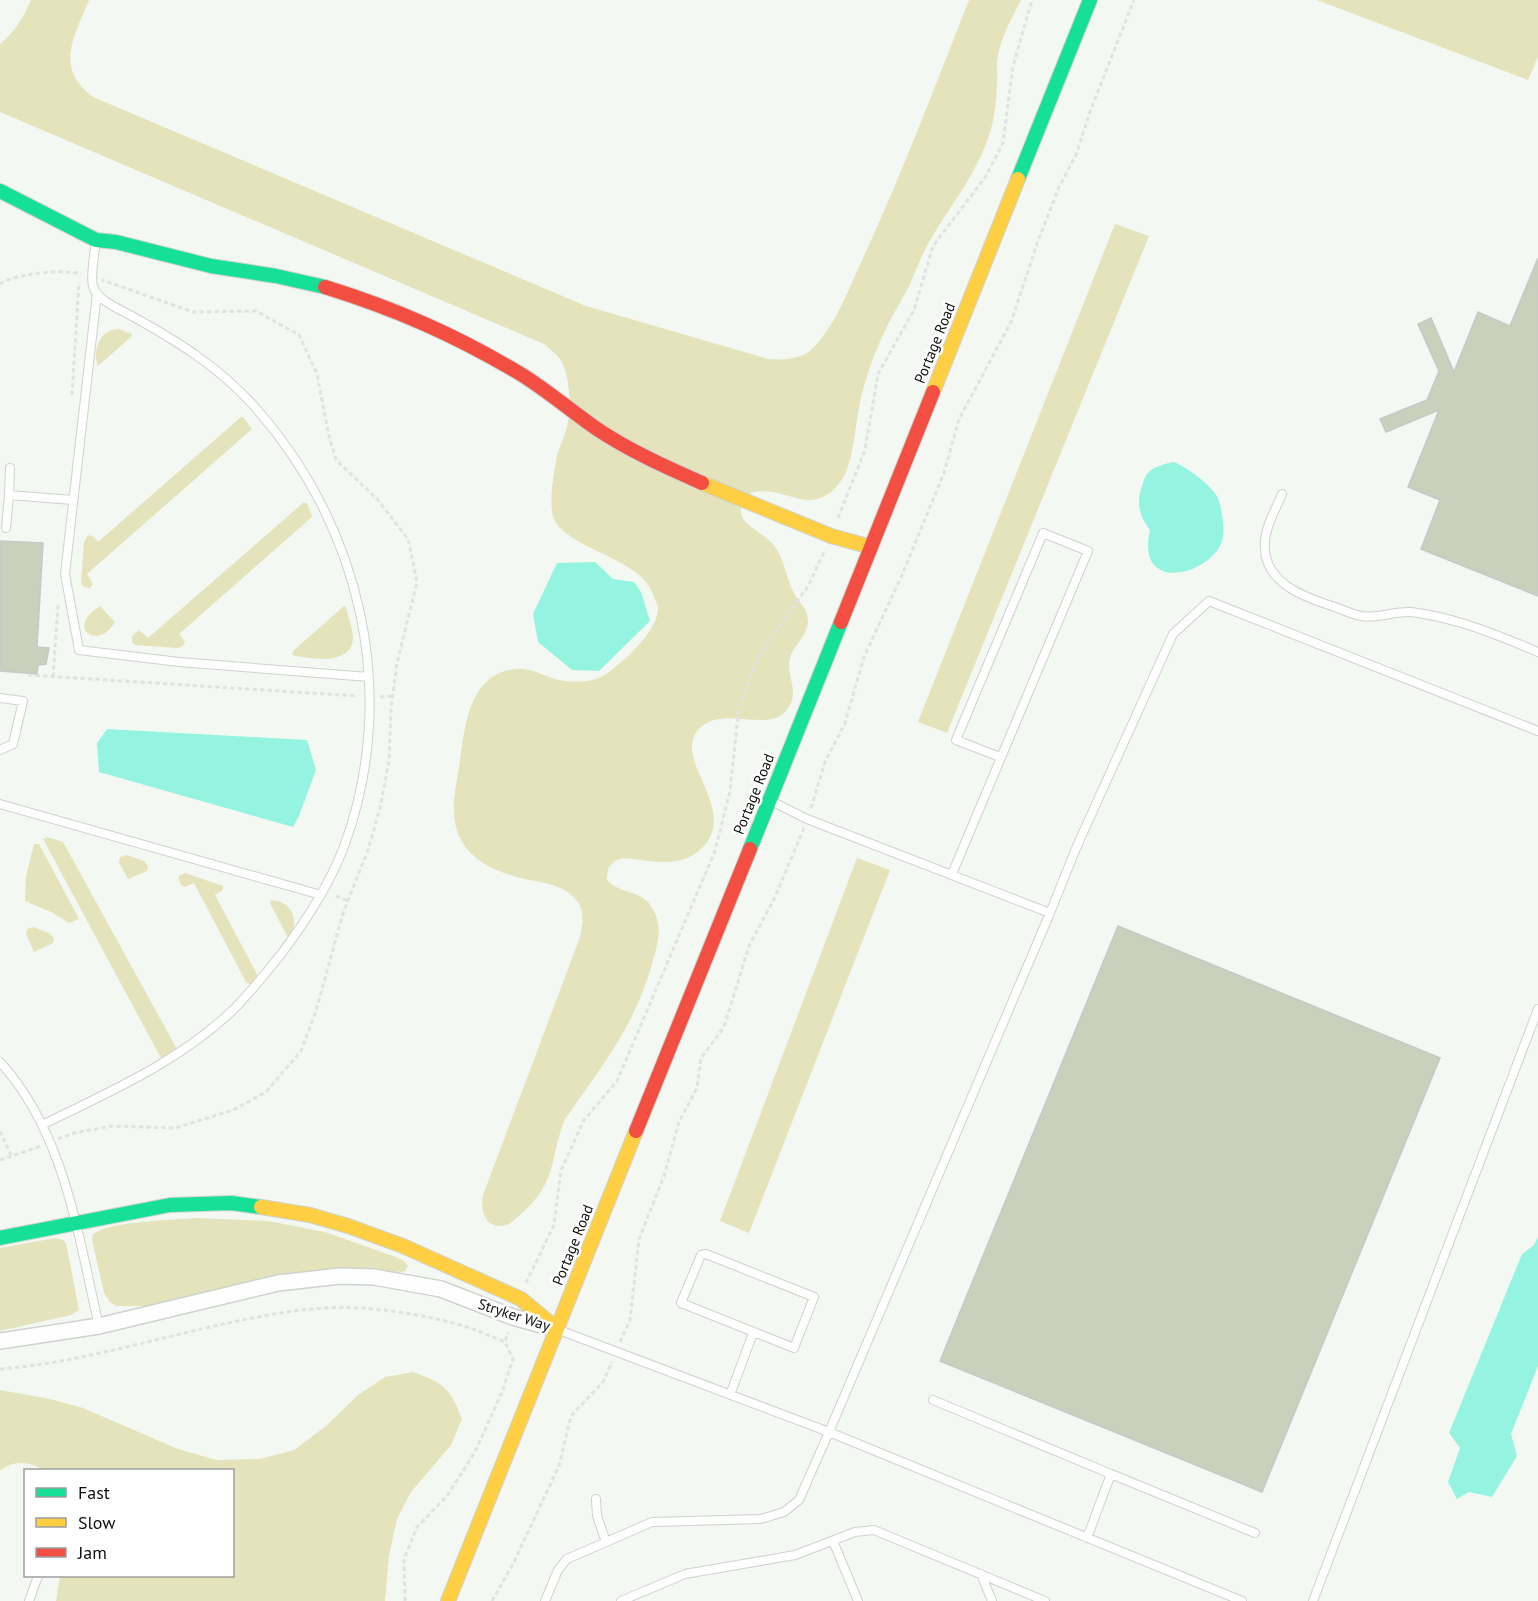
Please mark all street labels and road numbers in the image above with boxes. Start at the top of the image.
street label: Portage Road [910,300,959,386]
street label: Portage Road [729,751,778,837]
street label: Portage Road [548,1202,597,1288]
street label: Stryker Way [476,1294,553,1335]

